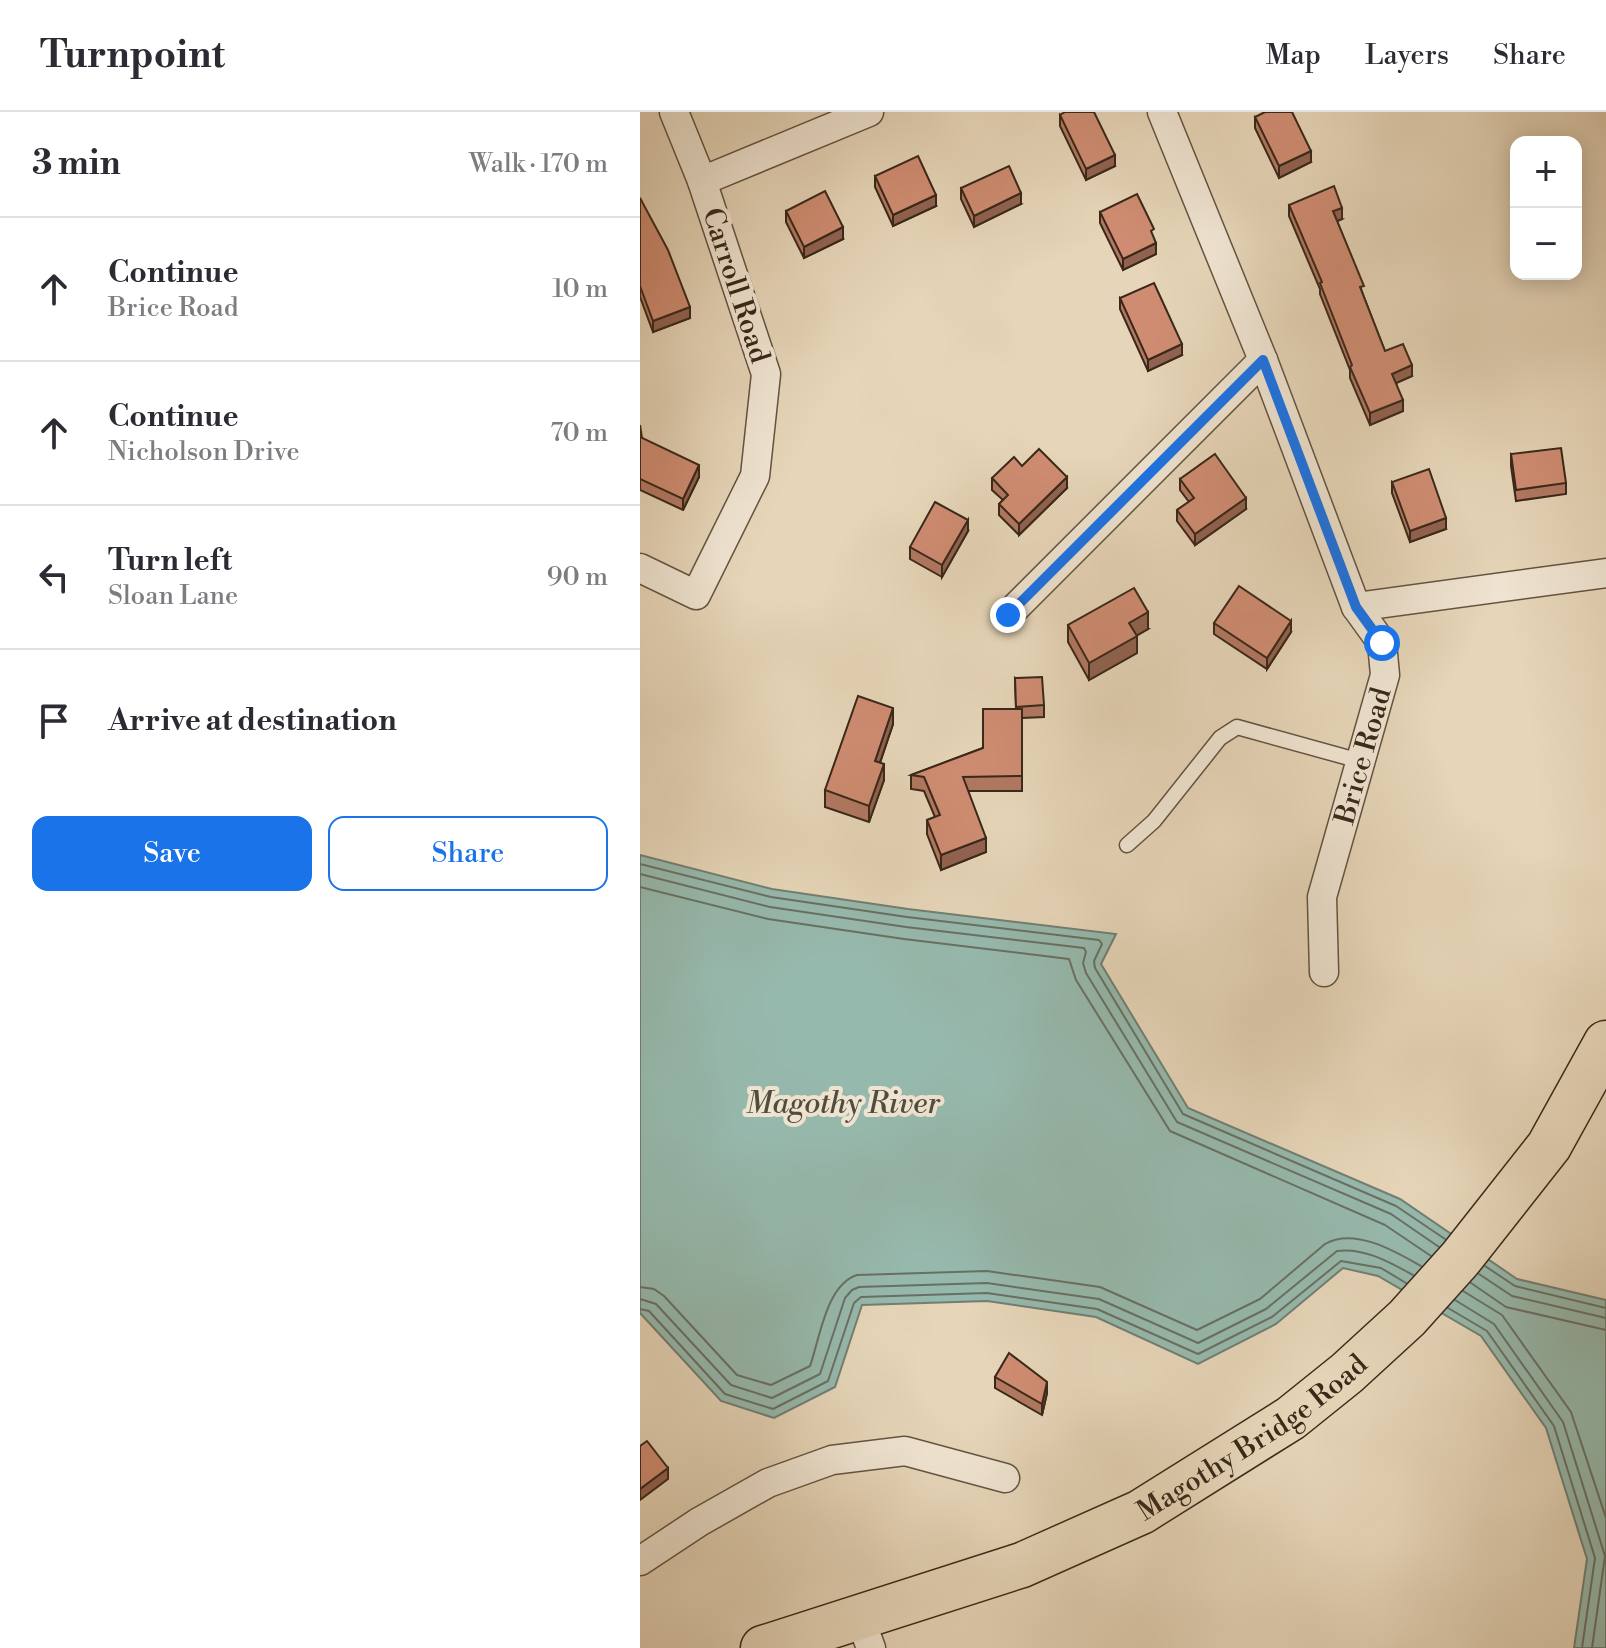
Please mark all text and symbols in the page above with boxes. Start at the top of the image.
text: Turnpoint [40,32,225,79]
text: Map [1266,38,1321,73]
text: Layers [1365,38,1449,73]
text: Share [1493,38,1566,73]
map controls [1510,136,1582,280]
button: + [1510,136,1582,208]
text: 3 min [32,143,121,185]
text: Walk · 170 m [469,148,608,180]
street label: Carroll Road [694,204,777,367]
button: − [1510,208,1582,280]
text: Continue [108,254,239,292]
icon: ahead [32,267,76,311]
text: 10 m [552,273,608,305]
text: Brice Road [108,292,239,324]
text: Continue [108,398,239,436]
icon: ahead [32,411,76,455]
text: 70 m [550,417,608,449]
text: Nicholson Drive [108,436,300,468]
text: Turn left [108,542,232,580]
icon: left [32,555,76,599]
text: 90 m [547,561,608,593]
text: Sloan Lane [108,580,238,612]
route end [990,597,1026,633]
route start [1364,625,1400,661]
street label: Brice Road [1327,684,1400,829]
icon: arrive [32,699,76,743]
text: Arrive at destination [108,702,397,740]
button: Save [32,816,312,891]
button: Share [328,816,608,891]
water label: Magothy River [746,1085,941,1123]
street label: Magothy Bridge Road [1131,1347,1375,1529]

